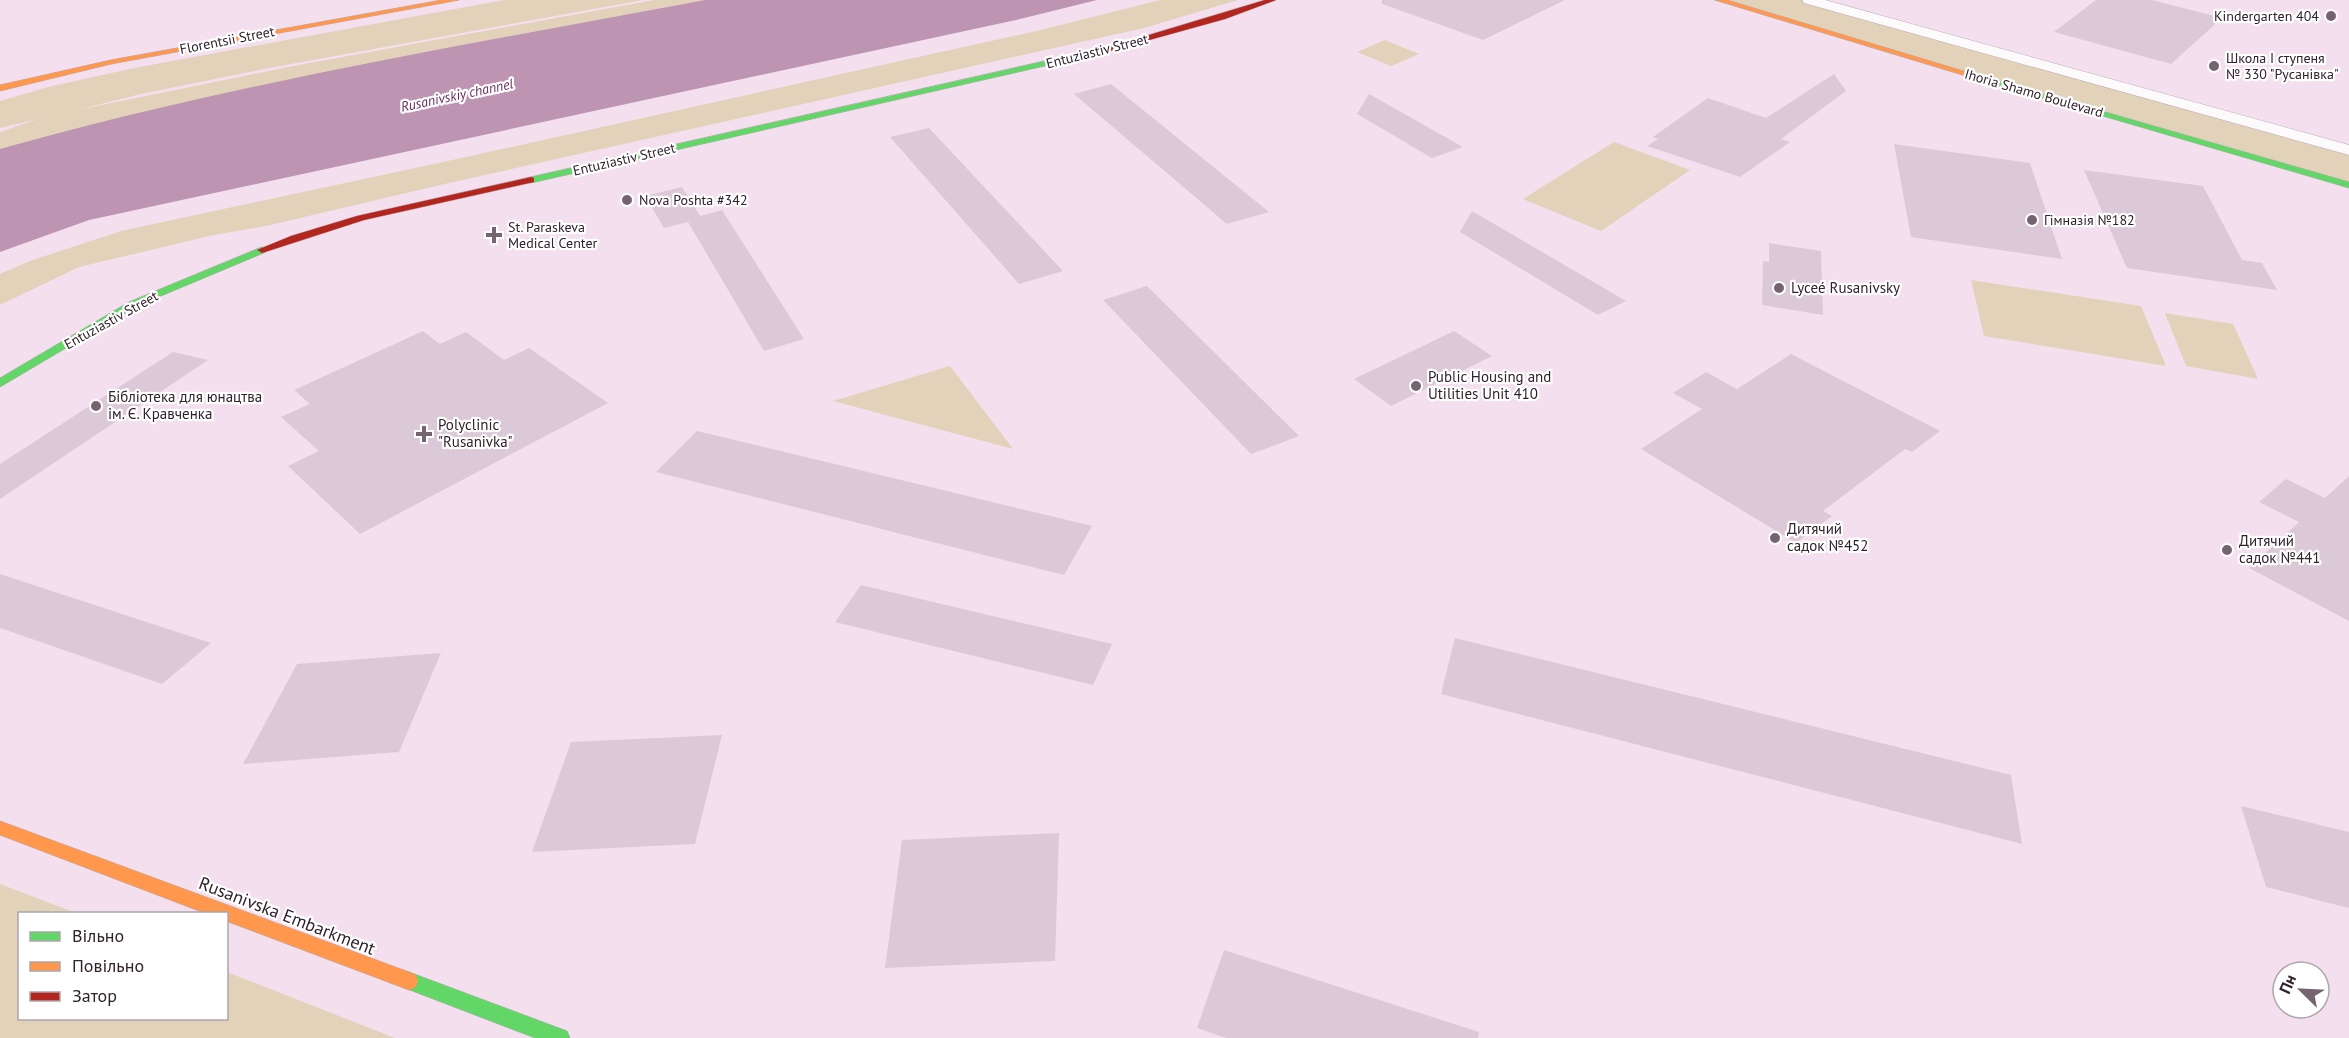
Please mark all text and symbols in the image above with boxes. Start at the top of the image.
place label: Kindergarten 404 [2214,7,2319,25]
marker: Kindergarten 404 [2324,9,2338,23]
street label: Florentsii Street [178,22,276,58]
street label: Entuziastiv Street [1044,30,1150,72]
place label: Школа І ступеня № 330 "Русанівка" [2226,49,2339,83]
marker: Школа І ступеня № 330 "Русанівка" [2207,59,2221,73]
street label: Ihoria Shamo Boulevard [1963,65,2105,121]
water label: Rusanivskiy channel [399,74,515,116]
street label: Entuziastiv Street [571,138,677,180]
place label: Nova Poshta #342 [639,191,748,209]
marker: Nova Poshta #342 [620,193,634,207]
place label: Гімназія №182 [2044,211,2135,229]
marker: Гімназія №182 [2025,213,2039,227]
place label: St. Paraskeva Medical Center [508,218,598,252]
marker: St. Paraskeva Medical Center [485,226,503,244]
place label: Lyceé Rusanivsky [1791,278,1900,297]
marker: Lyceé Rusanivsky [1772,281,1786,295]
street label: Entuziastiv Street [61,287,161,353]
place label: Public Housing and Utilities Unit 410 [1428,367,1551,403]
marker: Public Housing and Utilities Unit 410 [1409,379,1423,393]
place label: Бібліотека для юнацтва ім. Є. Кравченка [108,387,262,423]
marker: Бібліотека для юнацтва ім. Є. Кравченка [89,399,103,413]
place label: Polyclinic "Rusanivka" [438,415,513,451]
marker: Polyclinic "Rusanivka" [415,425,433,443]
place label: Дитячий садок №452 [1787,519,1868,555]
marker: Дитячий садок №452 [1768,531,1782,545]
place label: Дитячий садок №441 [2239,531,2320,567]
marker: Дитячий садок №441 [2220,543,2234,557]
street label: Rusanivska Embarkment [196,871,379,960]
legend [18,912,228,1020]
text: Вільно [72,924,124,947]
text: Повільно [72,954,144,977]
north arrow [2271,960,2331,1020]
text: Пн [2274,971,2300,997]
text: Затор [72,984,117,1007]

